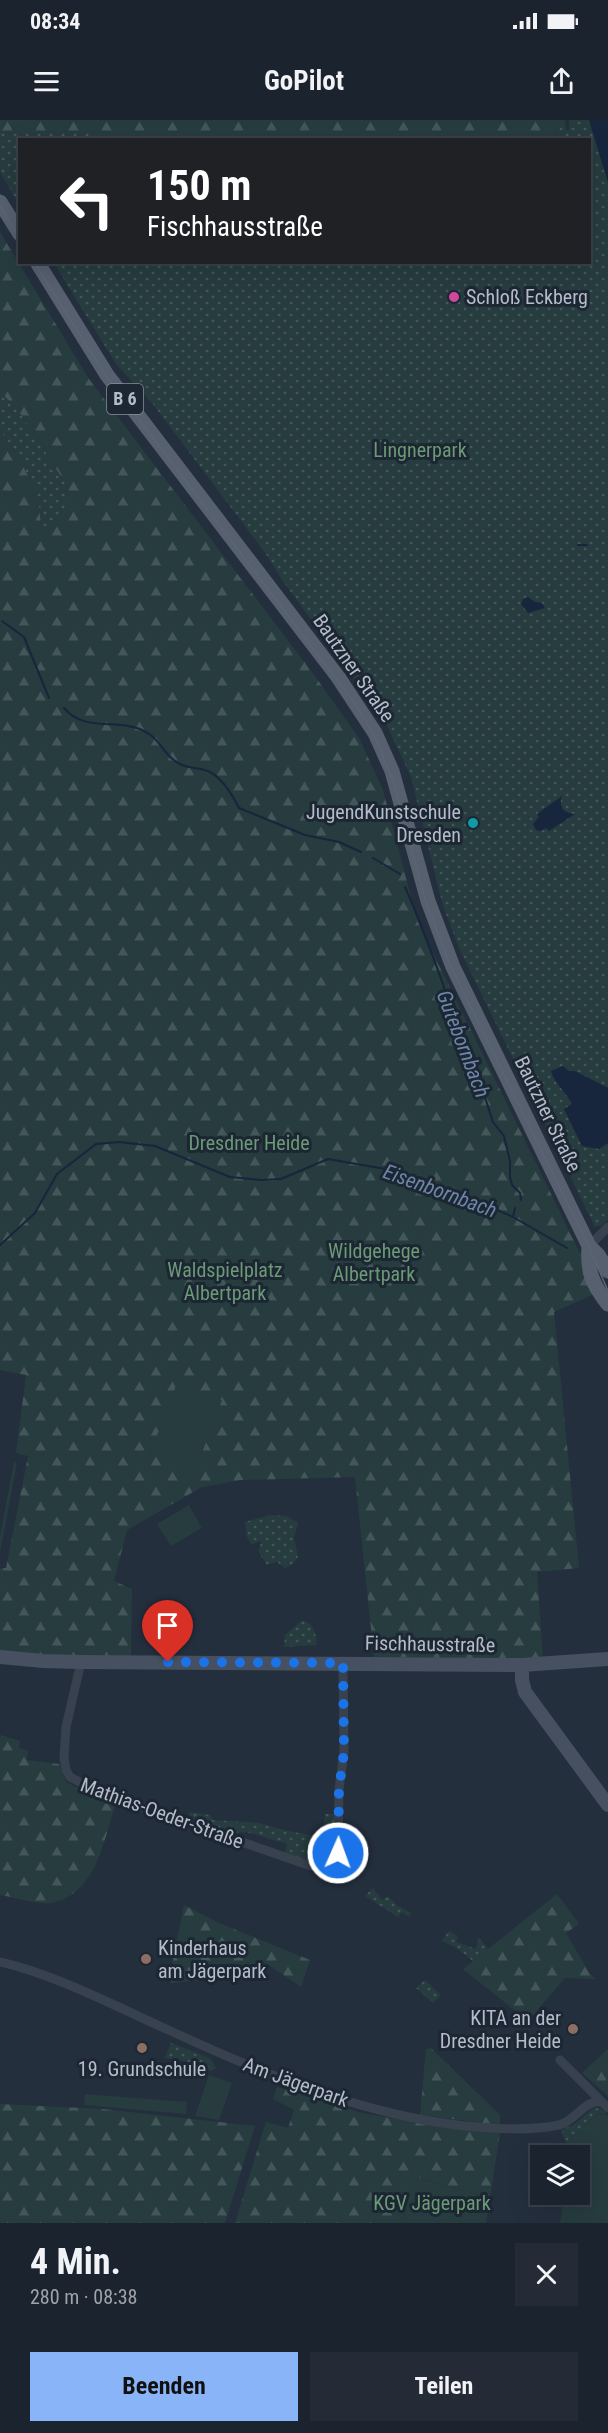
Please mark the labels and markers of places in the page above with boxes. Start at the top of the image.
place label: Schloß Eckberg [466,285,588,309]
marker: Schloß Eckberg [447,290,461,304]
place label: JugendKunstschule Dresden [306,800,461,847]
marker: JugendKunstschule Dresden [466,816,480,830]
pin [142,1600,193,1662]
place label: Kinderhaus am Jägerpark [158,1936,266,1983]
marker: Kinderhaus am Jägerpark [139,1952,153,1966]
place label: KITA an der Dresdner Heide [440,2006,561,2053]
marker: KITA an der Dresdner Heide [566,2022,580,2036]
marker: 19. Grundschule [135,2041,149,2055]
place label: 19. Grundschule [78,2057,206,2081]

